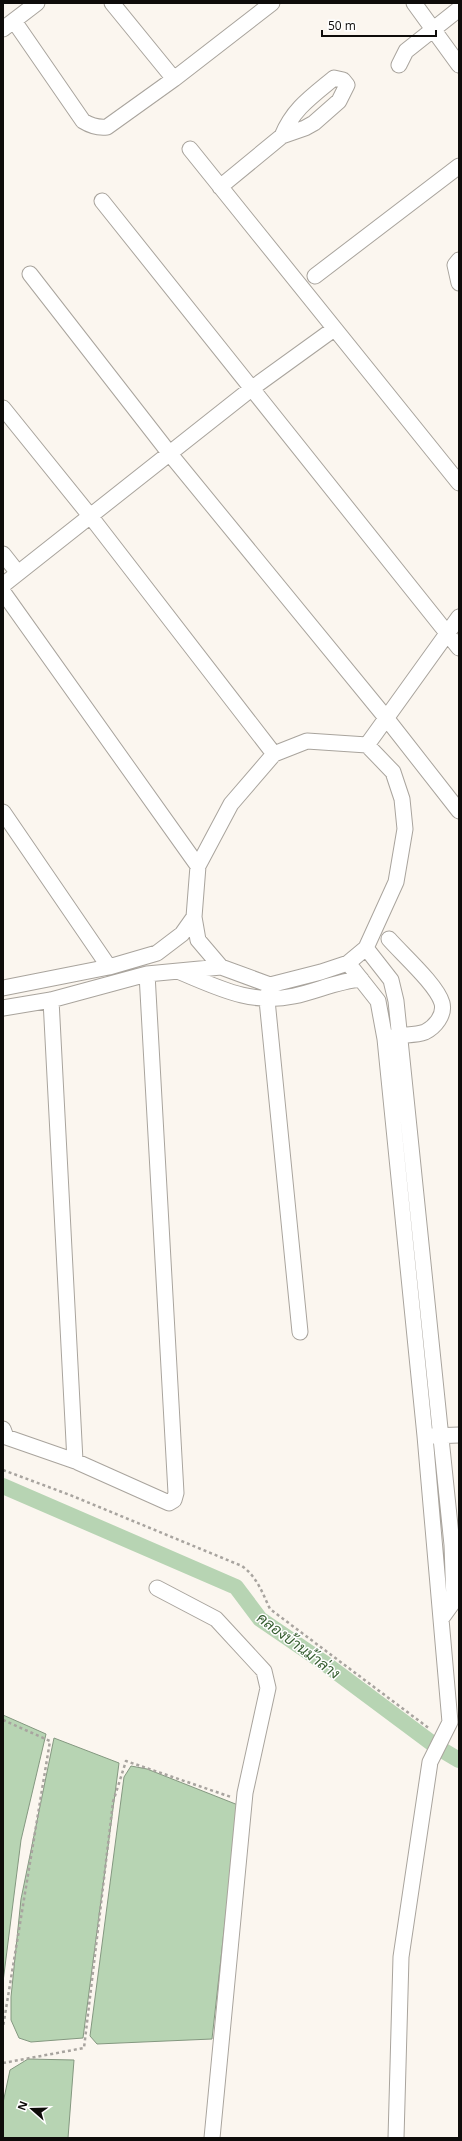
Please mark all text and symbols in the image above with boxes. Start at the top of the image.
scale bar [322,12,436,38]
text: 50 m [328,17,356,34]
water label: คลองบ้านม้าล่าง [253,1607,345,1683]
north arrow [12,2089,52,2129]
text: N [14,2099,31,2112]

